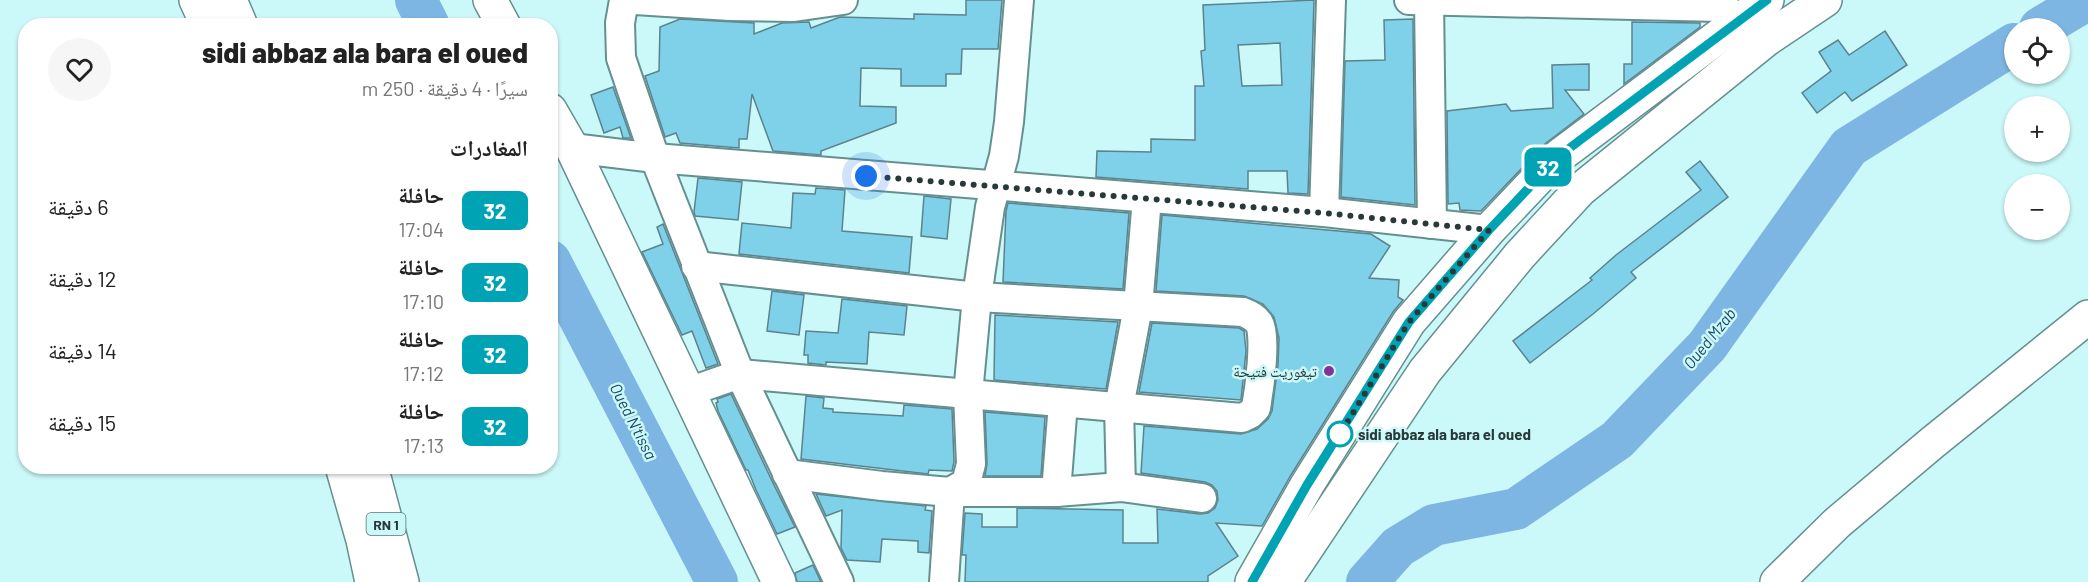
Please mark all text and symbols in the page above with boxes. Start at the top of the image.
map controls [2004,18,2070,240]
button: locate [2004,18,2070,84]
text: sidi abbaz ala bara el oued [202,35,528,69]
button: heart [48,38,111,101]
text: سيرًا · 4 دقيقة · 250 m [362,76,528,100]
button: + [2004,96,2070,162]
text: المغادرات [450,134,528,160]
line badge: 32 [1521,148,1575,186]
text: 32 [1536,155,1560,180]
your location [851,161,881,191]
button: − [2004,174,2070,240]
text: حافلة [398,181,444,207]
text: 6 دقيقة [48,193,108,219]
text: 32 [483,198,507,223]
text: 17:04 [398,217,444,241]
text: حافلة [398,253,444,279]
text: 12 دقيقة [48,265,117,291]
text: 32 [483,270,507,295]
text: 17:10 [402,289,444,313]
water label: Oued Mzab [1679,304,1739,372]
text: حافلة [398,325,444,351]
text: 14 دقيقة [48,337,117,363]
text: 32 [483,342,507,367]
text: 17:12 [403,361,444,385]
place label: تيغوريت فتيحة [1233,362,1318,381]
marker: تيغوريت فتيحة [1322,364,1336,378]
water label: Oued N'tissa [607,380,661,462]
text: حافلة [398,397,444,423]
text: 15 دقيقة [48,409,116,435]
text: 32 [483,414,507,439]
marker: sidi abbaz ala bara el oued [1327,421,1353,447]
place label: sidi abbaz ala bara el oued [1358,425,1531,443]
text: 17:13 [403,433,444,457]
road number: RN 1 [366,513,406,535]

